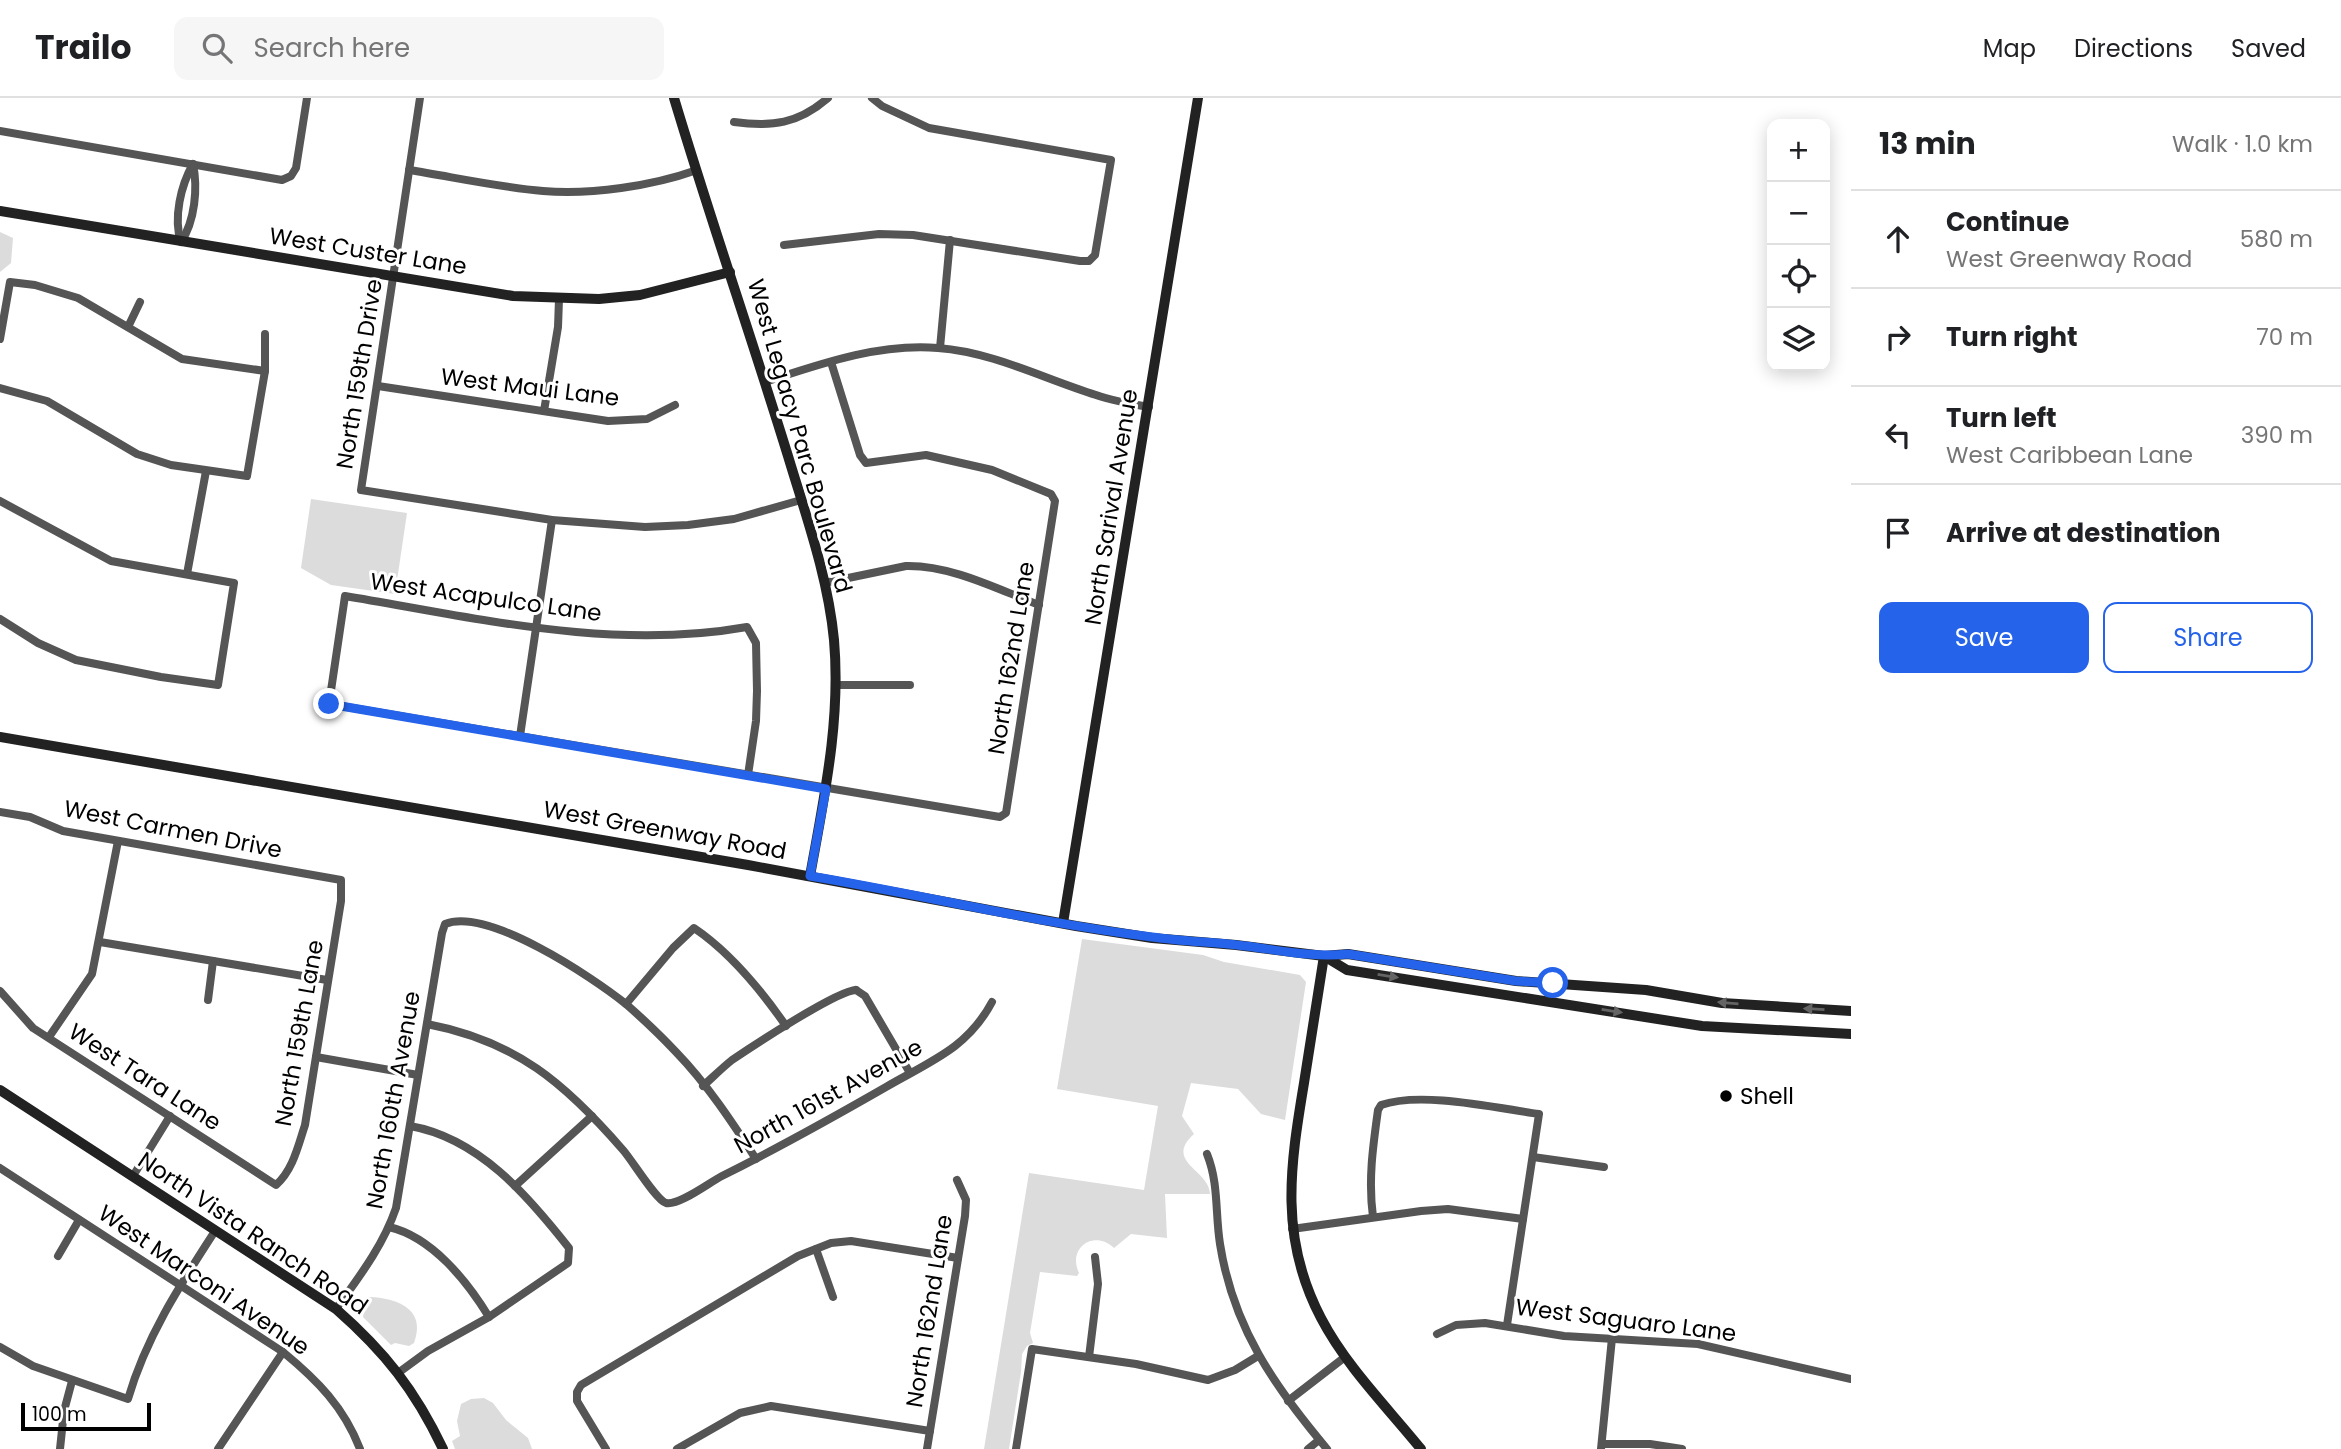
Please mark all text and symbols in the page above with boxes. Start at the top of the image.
search box [174,17,664,80]
text: Trailo [35,24,132,71]
icon: search [198,29,236,67]
text: Search here [254,30,410,66]
text: Map [1983,32,2036,65]
text: Directions [2074,32,2193,65]
text: Saved [2231,32,2306,65]
map controls [1767,119,1830,371]
button: + [1767,119,1830,182]
text: 13 min [1879,122,1976,165]
text: Walk · 1.0 km [2172,128,2313,160]
button: − [1767,182,1830,245]
text: Continue [1946,204,2069,240]
street label: West Custer Lane [267,220,469,282]
icon: ahead [1879,220,1917,258]
text: 580 m [2240,223,2313,255]
text: West Greenway Road [1946,243,2192,275]
button: locate [1767,245,1830,308]
street label: West Legacy Parc Boulevard [740,275,860,597]
street label: North 159th Drive [328,277,390,471]
button: layers [1767,308,1830,371]
icon: right [1879,318,1917,356]
text: Turn right [1946,319,2078,355]
text: 70 m [2256,321,2313,353]
street label: West Maui Lane [439,360,621,414]
street label: North Sarival Avenue [1077,387,1145,627]
text: Turn left [1946,400,2057,436]
icon: left [1879,416,1917,454]
text: 390 m [2241,419,2313,451]
text: West Caribbean Lane [1946,439,2193,471]
icon: arrive [1879,514,1917,552]
text: Arrive at destination [1946,515,2221,551]
street label: North 162nd Lane [980,559,1042,757]
street label: West Acapulco Lane [368,565,604,629]
button: Save [1879,602,2089,673]
button: Share [2103,602,2313,673]
route end [313,688,344,719]
street label: West Carmen Drive [61,792,285,866]
street label: West Greenway Road [541,793,789,867]
street label: North 159th Lane [267,937,331,1129]
route start [1537,967,1568,998]
one-way arrow [1377,971,1399,982]
street label: North 160th Avenue [358,989,428,1211]
one-way arrow [1717,997,1739,1008]
one-way arrow [1803,1003,1825,1014]
one-way arrow [1601,1006,1623,1017]
street label: West Tara Lane [63,1016,227,1138]
street label: North 161st Avenue [728,1031,928,1161]
place label: Shell [1740,1080,1794,1112]
marker: Shell [1718,1088,1734,1104]
street label: North Vista Ranch Road [132,1144,374,1322]
street label: West Marconi Avenue [92,1197,316,1363]
street label: North 162nd Lane [898,1212,960,1410]
street label: West Saguaro Lane [1514,1291,1738,1349]
scale bar [21,1400,150,1432]
text: 100 m [32,1401,87,1428]

